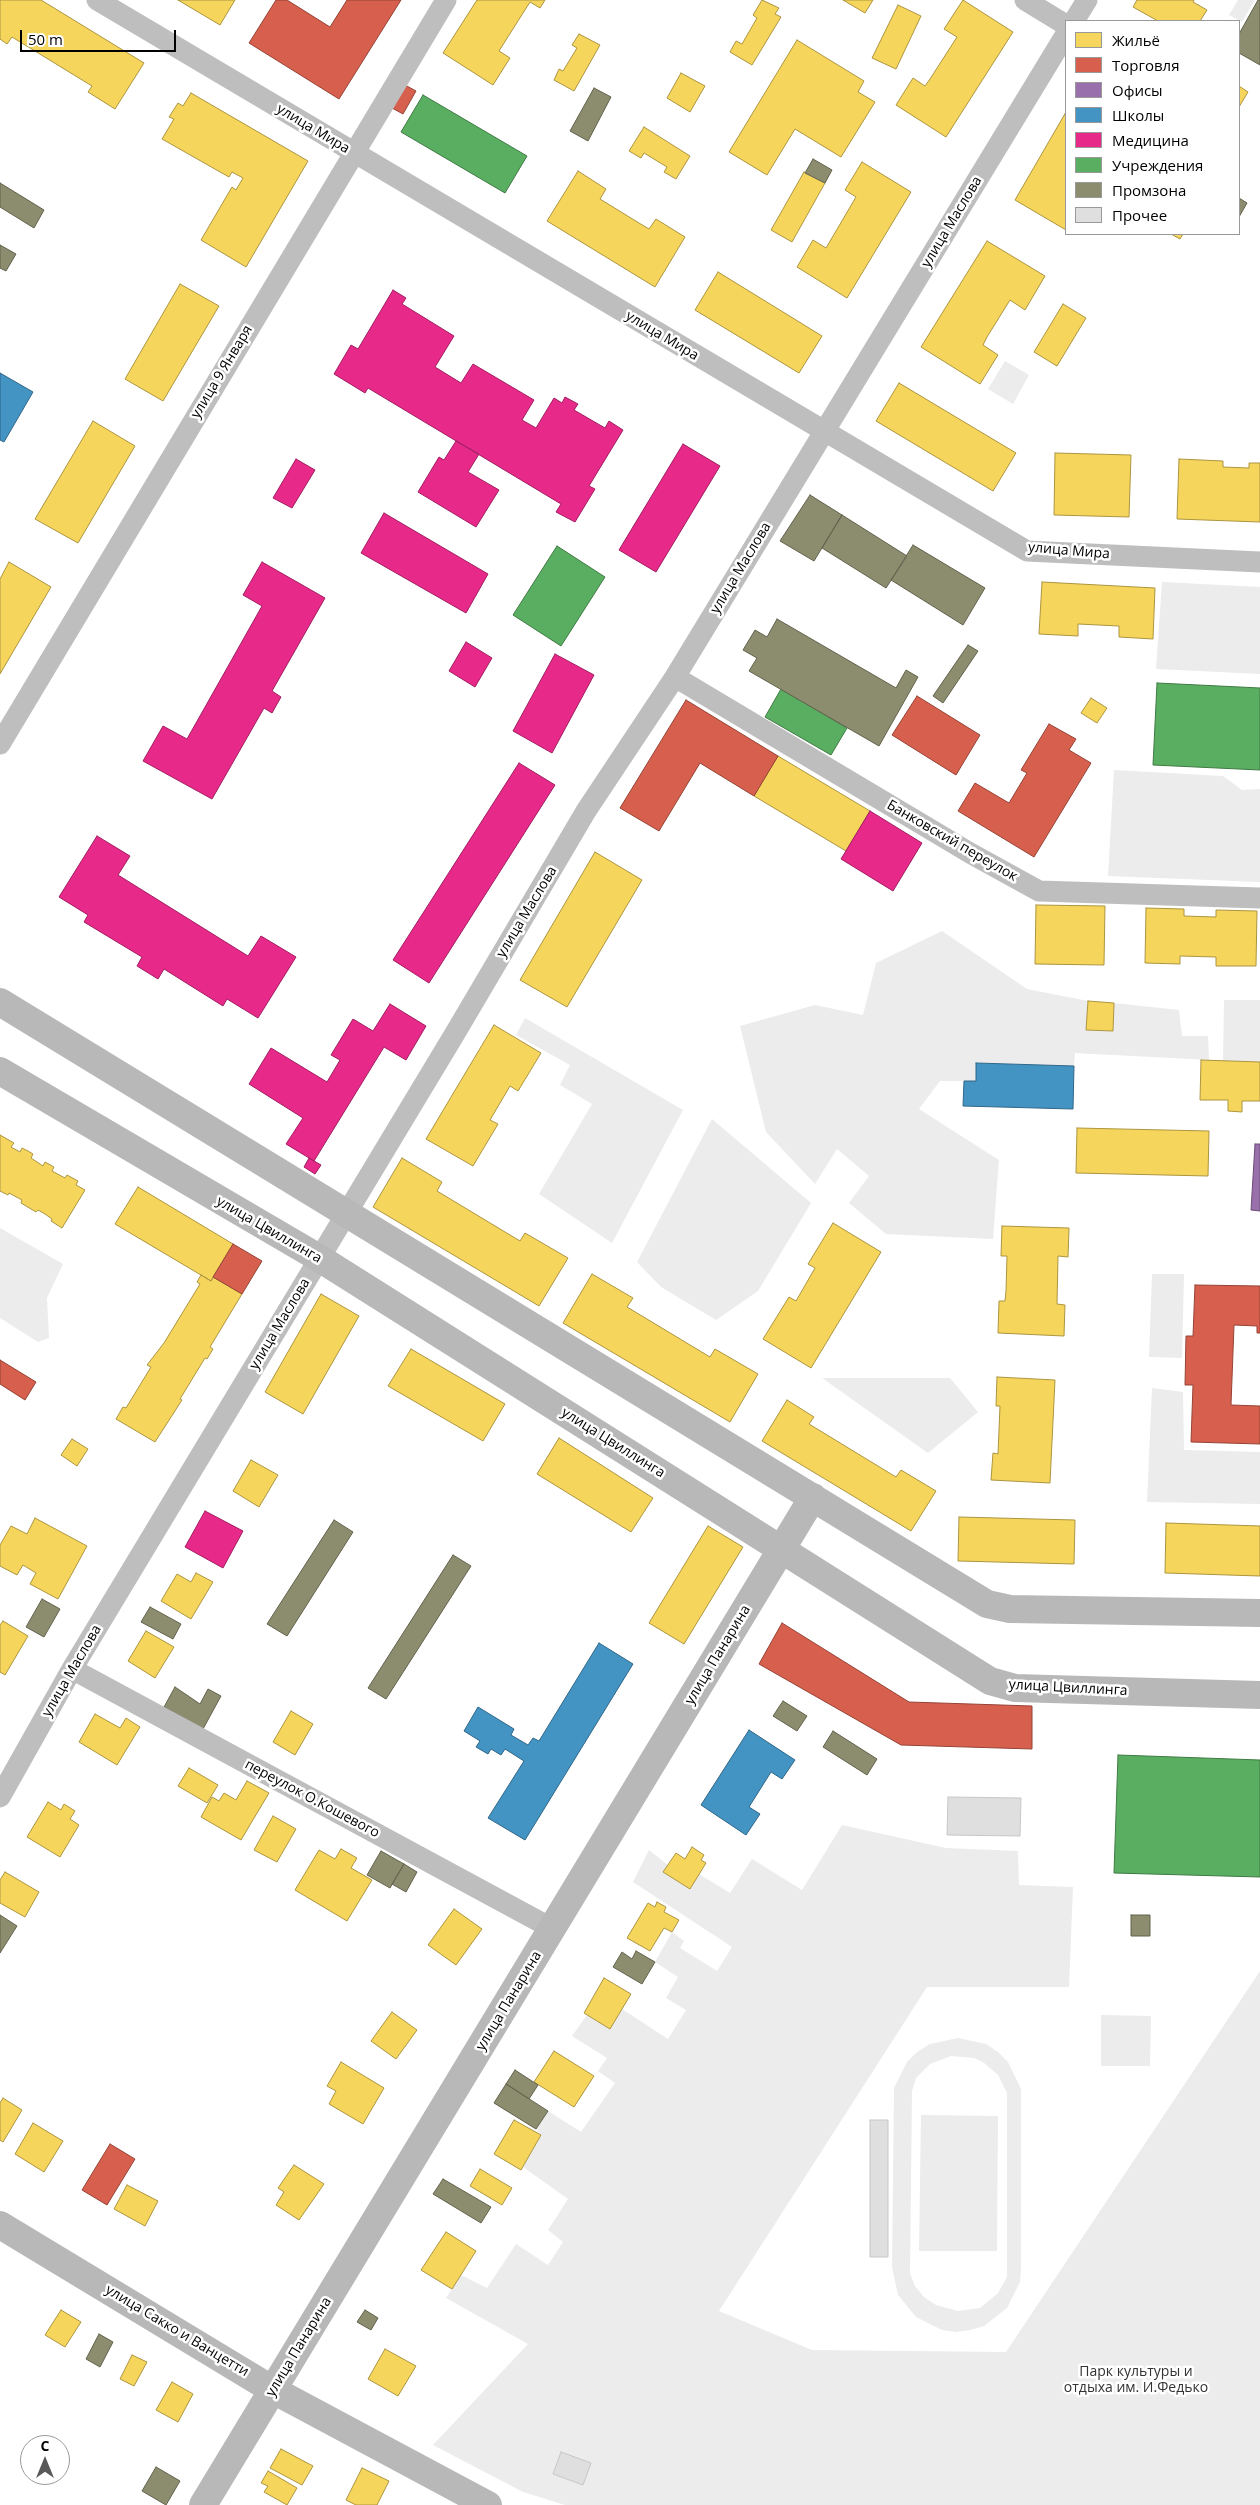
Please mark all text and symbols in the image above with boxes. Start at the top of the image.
scale bar [22,20,179,52]
legend [1065,20,1240,235]
text: 50 m [28,29,63,49]
text: Жильё [1112,30,1160,50]
text: Торговля [1112,55,1179,75]
text: Офисы [1112,80,1163,100]
street label: улица Мира [274,101,352,157]
text: Школы [1112,105,1164,125]
text: Медицина [1112,130,1189,150]
text: Учреждения [1112,155,1203,175]
street label: улица Маслова [918,173,986,271]
text: Промзона [1112,180,1186,200]
text: Прочее [1112,205,1167,225]
street label: улица Мира [623,308,701,364]
street label: улица 9 Января [188,322,256,422]
street label: улица Маслова [707,519,775,617]
street label: улица Мира [1027,539,1111,563]
street label: Банковский переулок [884,797,1020,885]
street label: улица Маслова [493,863,561,961]
street label: улица Цвиллинга [213,1193,325,1267]
street label: улица Маслова [246,1275,314,1373]
street label: улица Цвиллинга [558,1404,668,1482]
street label: улица Панарина [682,1602,754,1708]
street label: улица Маслова [39,1622,105,1720]
street label: улица Цвиллинга [1008,1676,1128,1700]
street label: переулок О.Кошевого [242,1756,382,1842]
street label: улица Панарина [473,1948,545,2054]
street label: улица Сакко и Ванцетти [102,2282,252,2380]
street label: улица Панарина [263,2294,335,2400]
park label: Парк культуры и отдыха им. И.Федько [1064,2364,1208,2396]
north arrow [20,2435,70,2485]
text: С [41,2436,49,2455]

